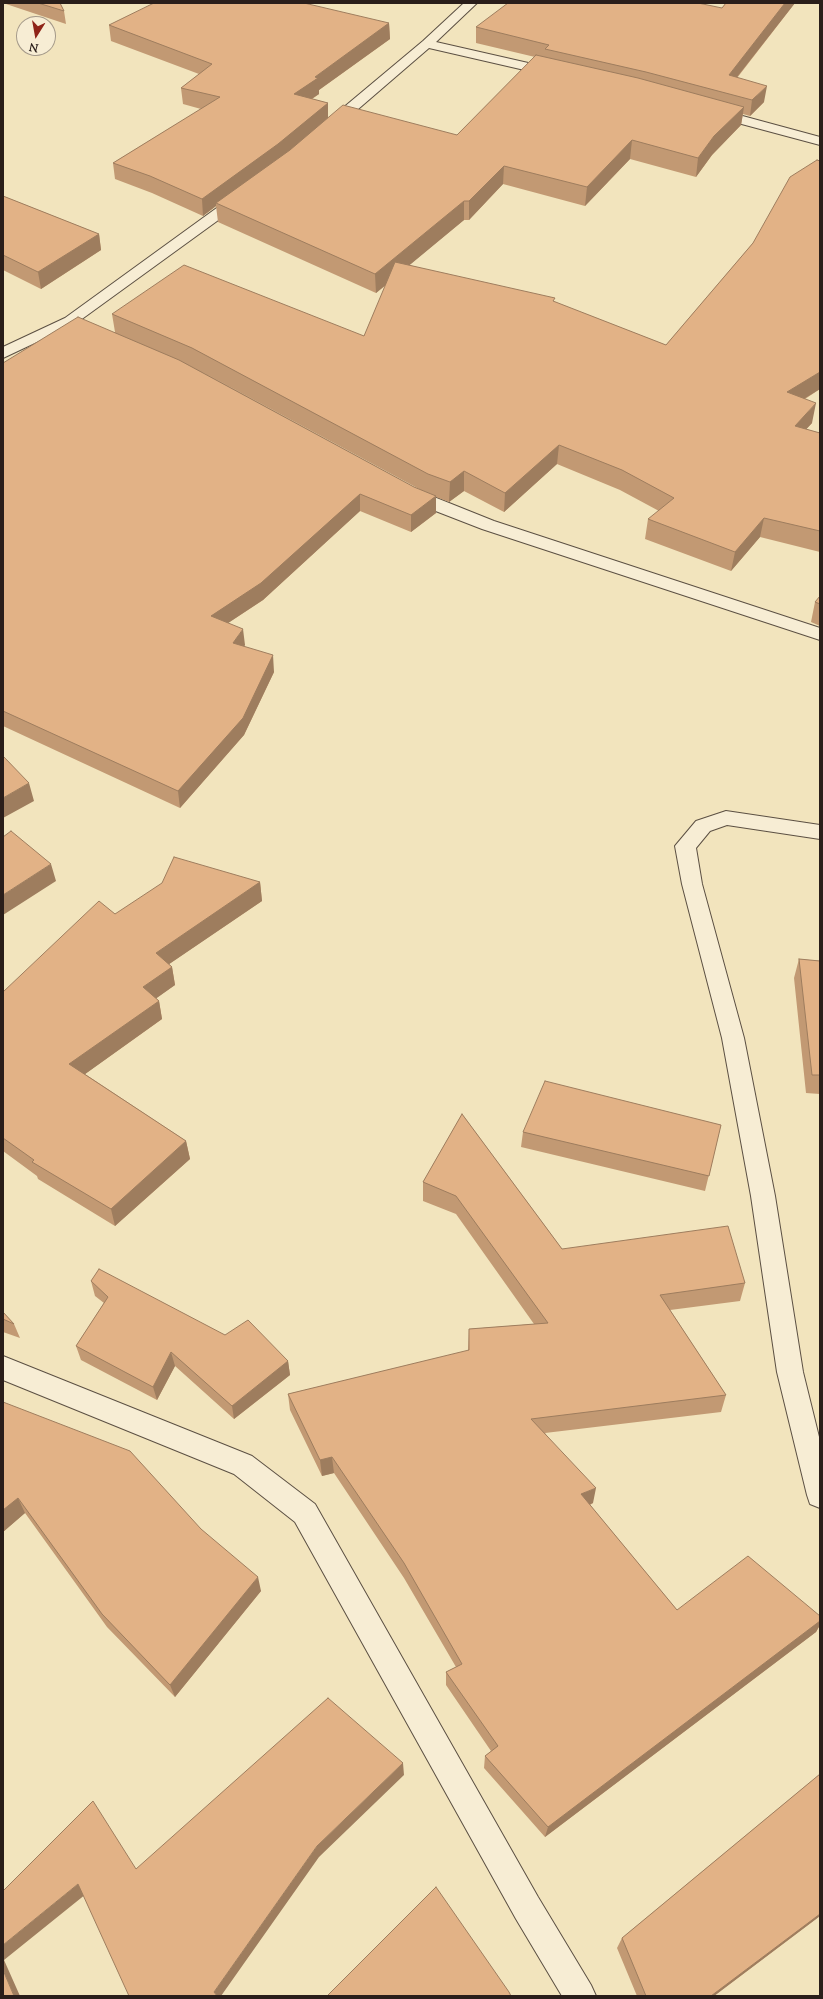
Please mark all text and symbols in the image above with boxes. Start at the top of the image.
north arrow [16,16,56,56]
text: N [28,38,40,55]

